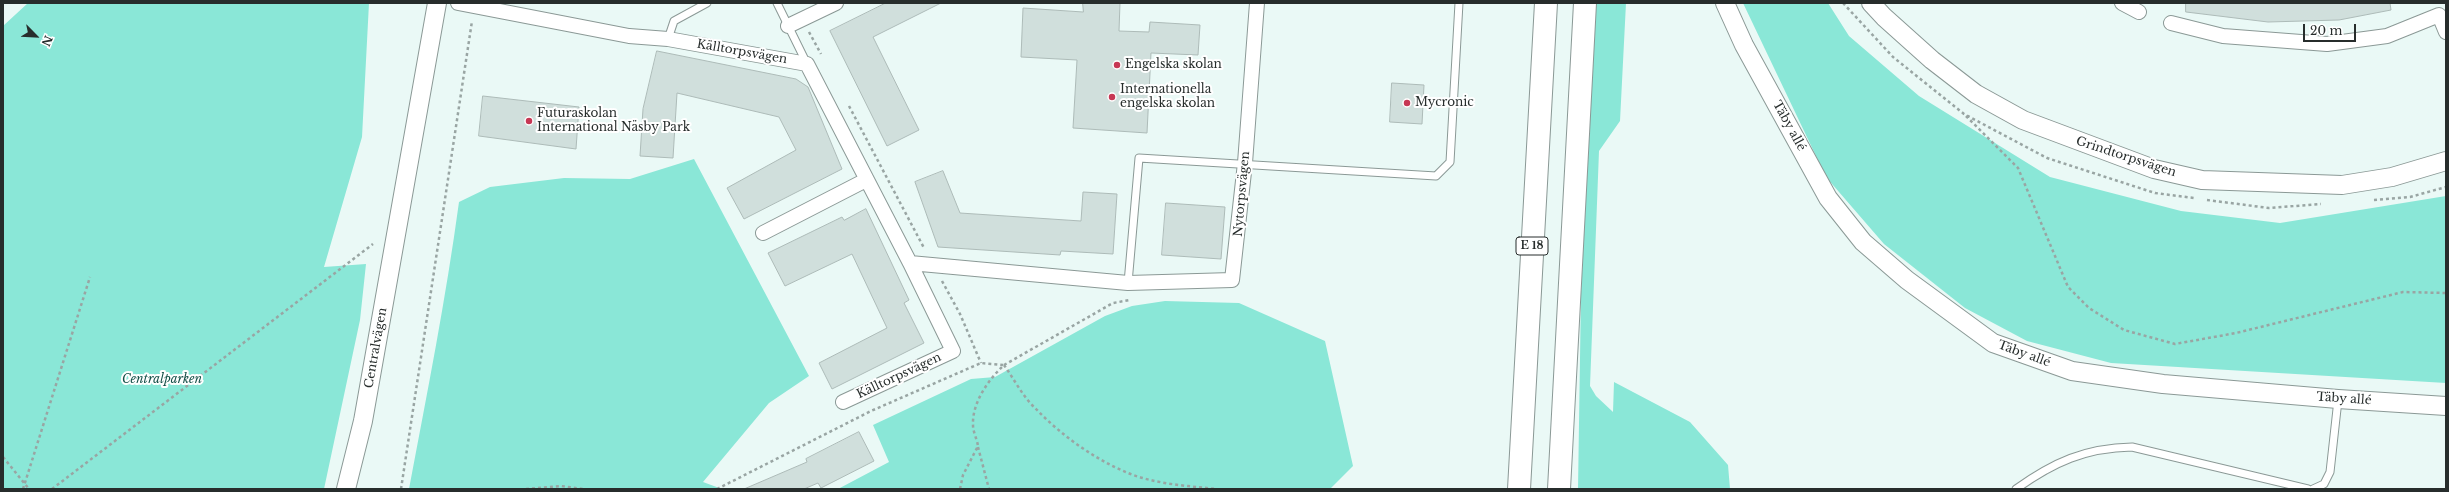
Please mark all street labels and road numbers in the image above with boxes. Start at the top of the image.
street label: Källtorpsvägen [696,37,788,67]
street label: Täby allé [1769,98,1809,154]
street label: Grindtorpsvägen [2074,134,2178,180]
street label: Nytorpsvägen [1231,151,1253,237]
road number: E 18 [1516,237,1548,255]
street label: Centralvägen [362,307,390,389]
street label: Täby allé [1996,338,2052,370]
street label: Källtorpsvägen [854,350,944,402]
street label: Täby allé [2316,390,2372,408]

